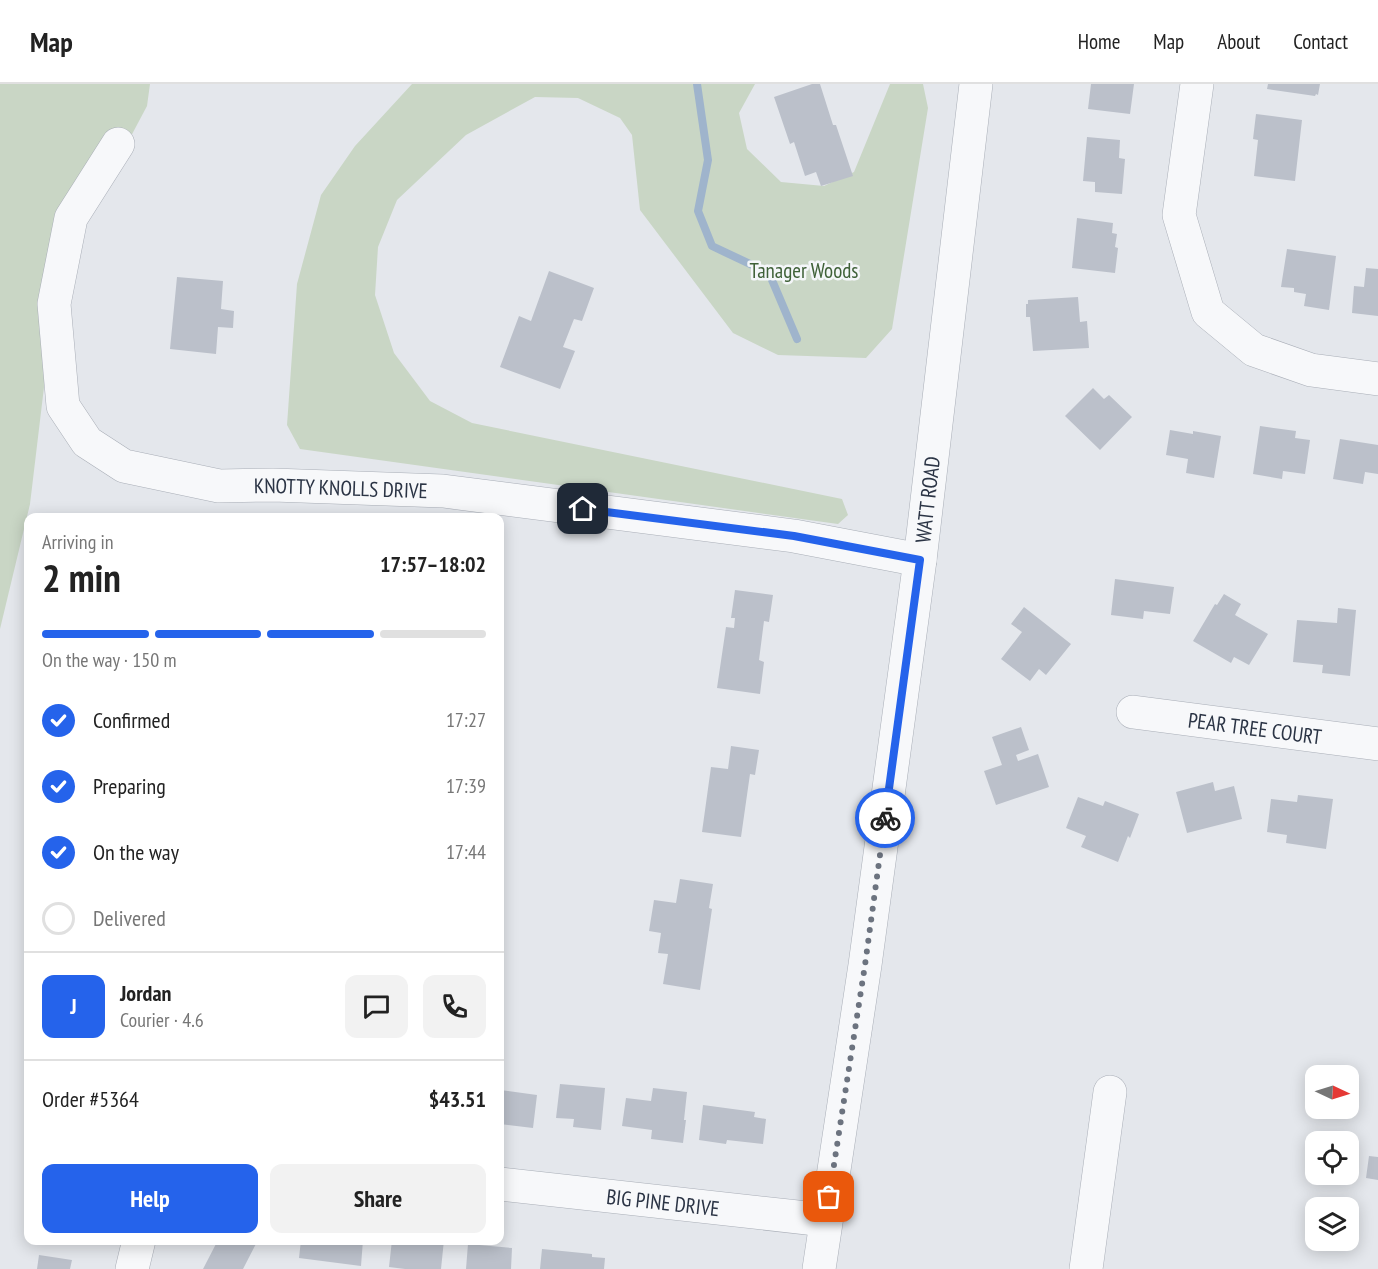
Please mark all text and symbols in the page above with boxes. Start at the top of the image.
text: Map [30,23,73,60]
text: Home [1078,28,1120,55]
text: Map [1153,28,1184,55]
text: About [1217,28,1260,55]
text: Contact [1293,28,1348,55]
park label: Tanager Woods [750,257,858,284]
street label: WATT ROAD [909,455,946,544]
street label: KNOTTY KNOLLS DRIVE [254,471,428,504]
pin [557,483,608,534]
icon: home [566,492,599,525]
text: Arriving in [42,529,114,555]
text: 17:57–18:02 [380,550,486,578]
text: 2 min [42,552,121,603]
text: On the way · 150 m [42,647,177,673]
icon: check [42,704,75,737]
text: Confirmed [93,706,170,734]
street label: PEAR TREE COURT [1187,706,1324,750]
text: 17:27 [446,707,486,733]
icon: check [42,770,75,803]
text: Preparing [93,772,166,800]
text: 17:39 [446,773,486,799]
courier [855,788,915,848]
icon: bike [869,802,902,835]
icon: check [42,836,75,869]
text: On the way [93,838,179,866]
text: 17:44 [446,839,486,865]
text: Delivered [93,904,166,932]
button: chat [345,975,408,1038]
button: phone [423,975,486,1038]
text: Jordan [120,979,171,1007]
text: J [70,992,77,1020]
text: Courier · 4.6 [120,1007,204,1033]
north arrow [1305,1065,1359,1119]
map controls [1305,1065,1359,1251]
text: Order #5364 [42,1085,139,1113]
text: $43.51 [429,1085,486,1113]
button: locate [1305,1131,1359,1185]
button: Help [42,1164,258,1233]
button: Share [270,1164,486,1233]
pin [803,1171,854,1222]
icon: bag [812,1180,845,1213]
street label: BIG PINE DRIVE [605,1182,721,1222]
button: layers [1305,1197,1359,1251]

